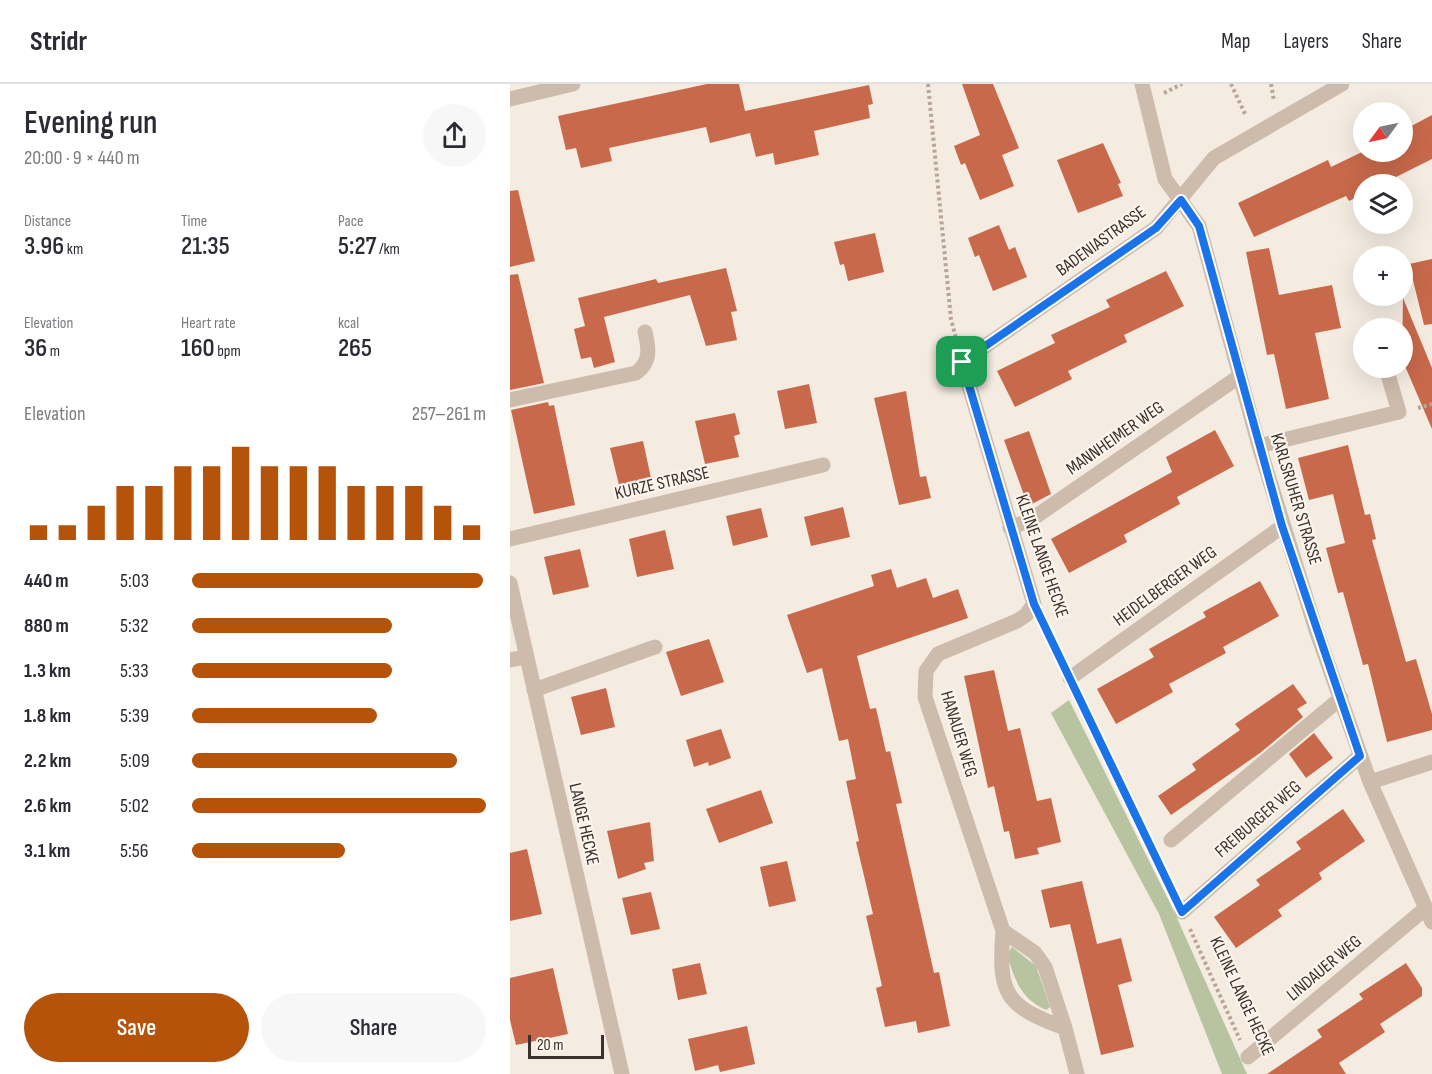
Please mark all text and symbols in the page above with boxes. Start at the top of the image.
text: Stridr [30,25,87,58]
text: Map [1221,29,1250,54]
text: Layers [1283,29,1329,54]
text: Share [1362,29,1402,54]
north arrow [1353,102,1413,162]
map controls [1353,102,1413,378]
text: Evening run [24,103,158,143]
button: share [423,104,486,167]
text: 20:00 · 9 × 440 m [24,146,140,170]
button: layers [1353,174,1413,234]
street label: BADENIASTRASSE [1052,201,1150,281]
text: Distance [24,212,71,231]
text: Time [181,212,207,231]
text: Pace [338,212,363,231]
text: 3.96 [24,231,64,262]
text: 21:35 [181,231,230,262]
text: 5:27 [338,231,377,262]
text: km [64,240,83,259]
text: /km [377,240,400,259]
button: + [1353,246,1413,306]
text: Elevation [24,314,73,333]
text: Heart rate [181,314,236,333]
text: kcal [338,314,359,333]
button: − [1353,318,1413,378]
text: 36 [24,333,47,364]
text: 160 [181,333,215,364]
text: 265 [338,333,372,364]
pin [936,336,987,387]
text: m [47,342,60,361]
text: bpm [215,342,241,361]
icon: arrive [945,345,978,378]
street label: MANNHEIMER WEG [1062,397,1168,479]
text: Elevation [24,402,86,426]
text: 257–261 m [412,402,486,426]
street label: KARLSRUHER STRASSE [1266,431,1326,567]
street label: KURZE STRASSE [613,462,711,504]
street label: KLEINE LANGE HECKE [1011,492,1073,620]
street label: HEIDELBERGER WEG [1109,542,1221,630]
text: 440 m [24,569,69,593]
text: 5:03 [120,569,149,593]
text: 880 m [24,614,69,638]
text: 5:32 [120,614,148,638]
text: 1.3 km [24,659,71,683]
text: 5:33 [120,659,149,683]
street label: HANAUER WEG [936,688,982,780]
text: 1.8 km [24,704,71,728]
text: 5:39 [120,704,149,728]
text: 2.2 km [24,749,71,773]
text: 5:09 [120,749,150,773]
street label: FREIBURGER WEG [1211,776,1305,862]
street label: LANGE HECKE [564,781,604,867]
text: 2.6 km [24,794,71,818]
text: 5:02 [120,794,149,818]
text: 3.1 km [24,839,70,863]
text: 5:56 [120,839,149,863]
street label: LINDAUER WEG [1282,931,1366,1005]
street label: KLEINE LANGE HECKE [1205,933,1279,1059]
button: Save [24,993,249,1062]
button: Share [261,993,486,1062]
scale bar [528,1032,604,1060]
text: 20 m [537,1036,564,1055]

